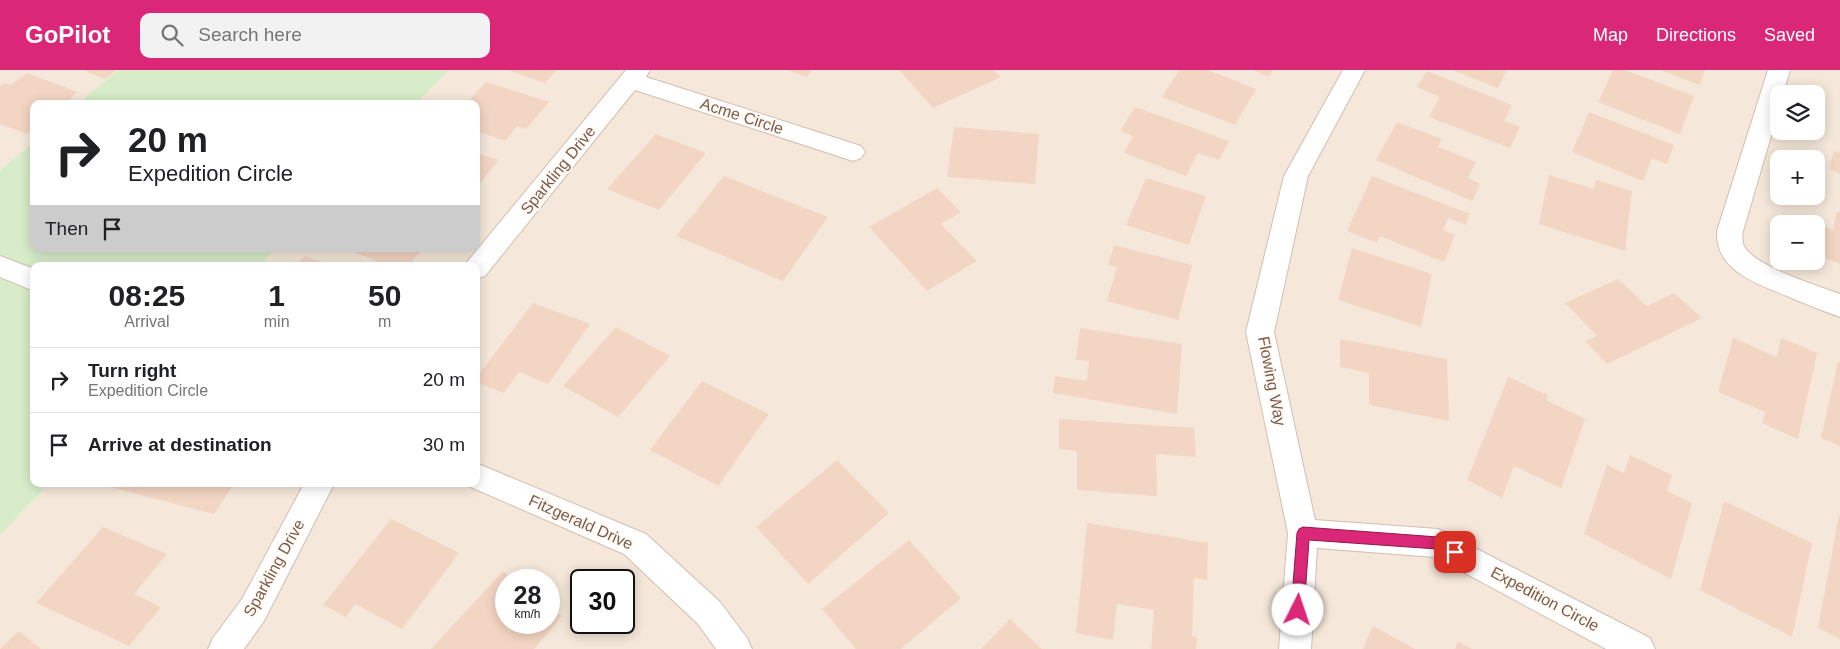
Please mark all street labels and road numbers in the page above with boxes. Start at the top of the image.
street label: Acme Circle [698,95,786,137]
street label: Sparkling Drive [517,122,599,218]
street label: Flowing Way [1255,335,1289,427]
street label: Fitzgerald Drive [526,491,636,553]
street label: Sparkling Drive [240,516,308,620]
street label: Expedition Circle [1488,563,1602,635]

